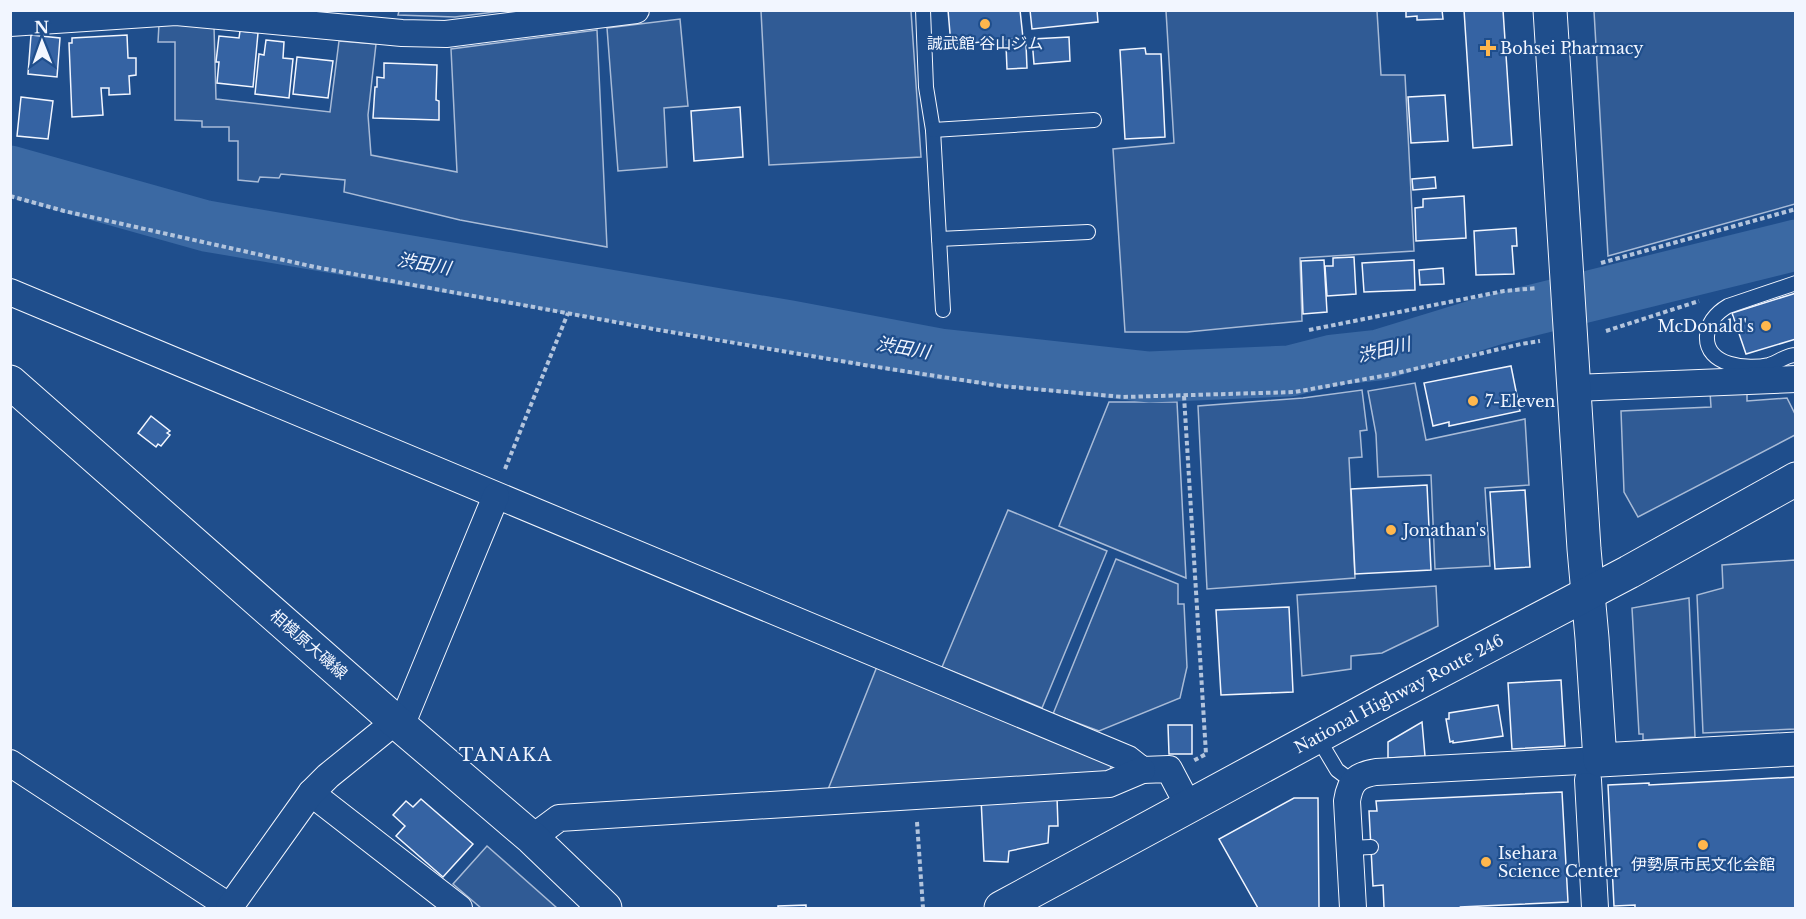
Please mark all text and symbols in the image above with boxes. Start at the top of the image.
north arrow [12,12,72,72]
text: N [34,17,49,37]
marker: 誠武館 谷山ジム [978,17,992,31]
place label: 誠武館 谷山ジム [927,33,1043,53]
place label: Bohsei Pharmacy [1500,38,1644,58]
marker: Bohsei Pharmacy [1481,41,1495,55]
water label: 渋田川 [396,248,454,280]
place label: McDonald's [1657,316,1754,336]
marker: McDonald's [1759,319,1773,333]
water label: 渋田川 [875,332,933,364]
water label: 渋田川 [1355,333,1415,367]
place label: 7-Eleven [1485,391,1555,411]
marker: 7-Eleven [1466,394,1480,408]
place label: Jonathan's [1401,520,1486,540]
marker: Jonathan's [1384,523,1398,537]
street label: 相模原大磯線 [266,605,352,683]
street label: National Highway Route 246 [1291,630,1507,757]
district label: TANAKA [459,744,553,766]
marker: 伊勢原市民文化会館 [1696,838,1710,852]
place label: Isehara Science Center [1498,843,1621,881]
place label: 伊勢原市民文化会館 [1631,854,1775,874]
marker: Isehara Science Center [1479,855,1493,869]

